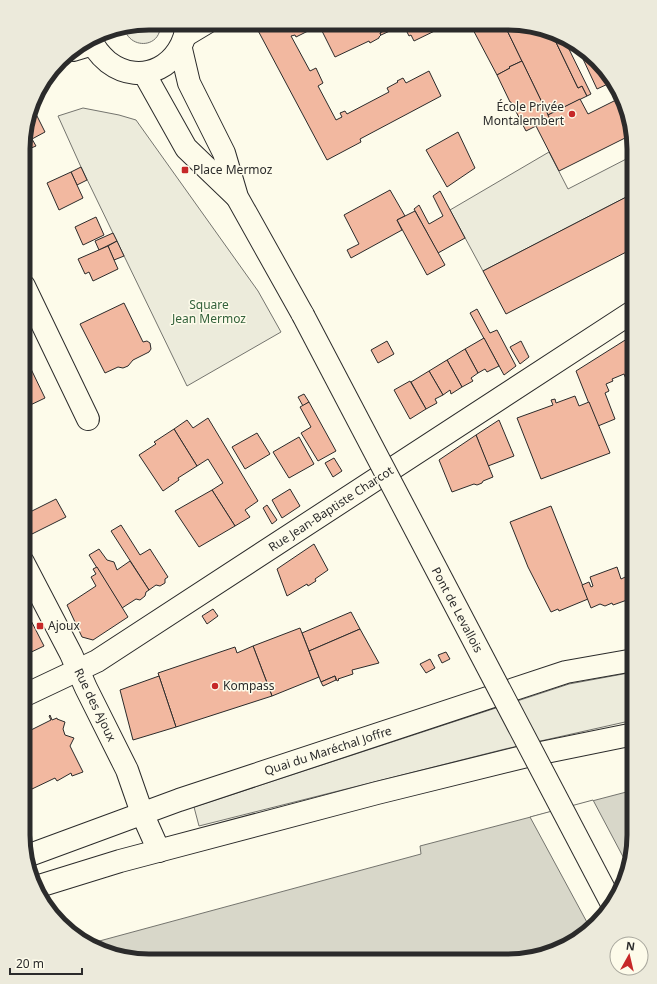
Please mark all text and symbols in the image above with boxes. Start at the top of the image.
place label: École Privée Montalembert [483,98,565,129]
marker: École Privée Montalembert [567,109,577,119]
place label: Place Mermoz [193,161,273,178]
marker: Place Mermoz [180,165,190,175]
park label: Square Jean Mermoz [171,296,246,327]
street label: Rue Jean-Baptiste Charcot [265,461,397,555]
street label: Pont de Levallois [428,564,487,656]
place label: Ajoux [48,617,80,634]
marker: Ajoux [35,621,45,631]
street label: Rue des Ajoux [70,665,121,745]
place label: Kompass [223,677,275,694]
marker: Kompass [210,681,220,691]
street label: Quai du Maréchal Joffre [262,722,394,779]
north arrow [609,936,649,976]
text: N [625,938,636,954]
scale bar [10,950,82,976]
text: 20 m [16,955,44,972]

